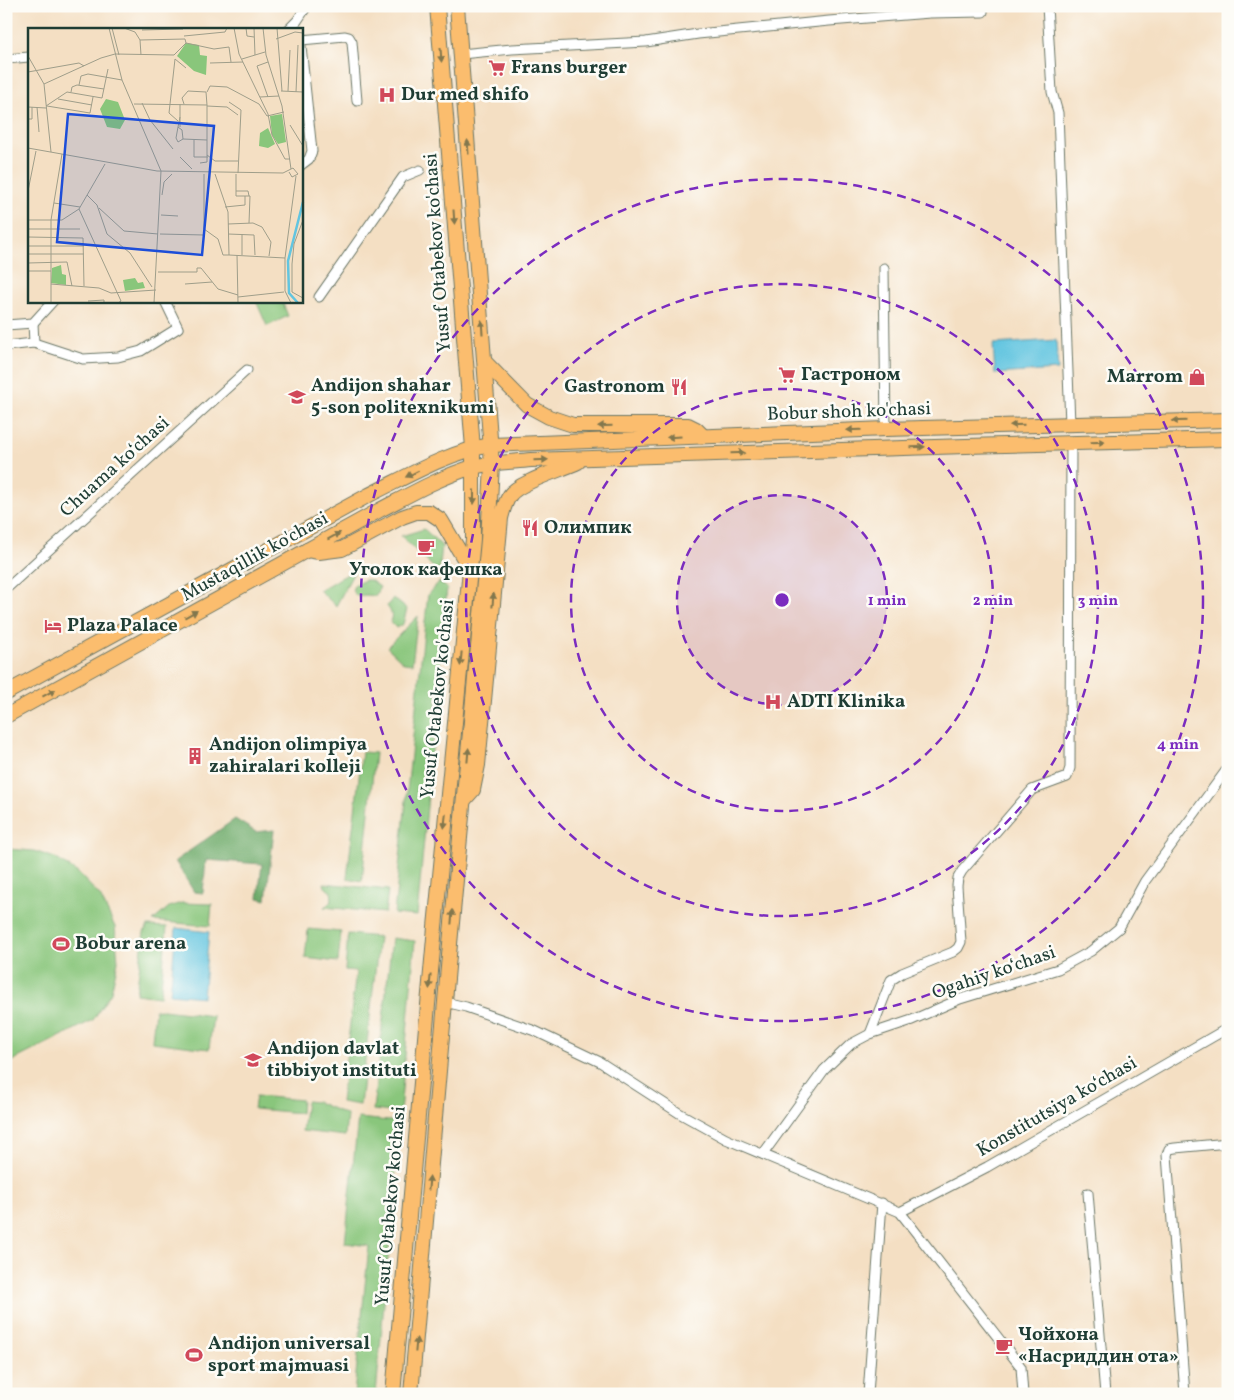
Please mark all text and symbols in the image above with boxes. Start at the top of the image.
inset map [28,28,302,302]
one-way arrow [437,47,445,63]
place label: Frans burger [511,55,627,81]
supermarket icon: Frans burger [487,58,507,78]
place label: Dur med shifo [401,82,529,108]
hospital icon: Dur med shifo [377,85,397,105]
one-way arrow [464,139,472,155]
street label: Yusuf Otabekov ko'chasi [418,152,458,354]
one-way arrow [450,209,458,225]
one-way arrow [478,318,486,334]
place label: Гастроном [801,362,901,388]
place label: Marrom [1107,364,1183,390]
supermarket icon: Гастроном [777,365,797,385]
shop icon: Marrom [1187,367,1207,387]
place label: Andijon shahar 5-son politexnikumi [311,373,495,421]
place label: Gastronom [564,374,665,400]
restaurant icon: Gastronom [669,377,689,397]
school or university icon: Andijon shahar 5-son politexnikumi [287,387,307,407]
street label: Bobur shoh ko'chasi [767,396,932,428]
street label: Chuama koʻchasi [54,410,176,523]
one-way arrow [1171,417,1187,425]
one-way arrow [596,422,612,430]
one-way arrow [1008,422,1024,430]
one-way arrow [846,426,862,434]
one-way arrow [666,433,682,441]
one-way arrow [1091,438,1107,446]
one-way arrow [911,443,927,451]
one-way arrow [731,449,747,457]
one-way arrow [533,456,549,464]
one-way arrow [404,470,419,478]
one-way arrow [469,489,477,505]
street label: Mustaqillik ko'chasi [177,506,333,608]
place label: Олимпик [544,515,632,541]
restaurant icon: Олимпик [520,518,540,538]
one-way arrow [327,531,340,540]
cafe icon: Уголок кафешка [416,537,436,557]
place label: Уголок кафешка [349,557,503,583]
one-way arrow [490,591,498,607]
centre of rings [773,591,791,609]
text: 1 min [868,591,906,612]
text: 2 min [973,591,1013,612]
text: 3 min [1078,591,1118,612]
street label: Yusuf Otabekov ko'chasi [415,598,461,800]
one-way arrow [184,610,199,618]
place label: Plaza Palace [67,613,178,639]
hotel icon: Plaza Palace [43,616,63,636]
one-way arrow [457,651,465,667]
one-way arrow [42,688,56,697]
place label: ADTI Klinika [787,689,905,715]
hospital icon: ADTI Klinika [763,692,783,712]
place label: Andijon olimpiya zahiralari kolleji [209,732,367,780]
text: 4 min [1157,735,1199,756]
building icon: Andijon olimpiya zahiralari kolleji [185,746,205,766]
one-way arrow [464,747,472,763]
one-way arrow [441,813,449,829]
one-way arrow [449,908,457,924]
place label: Bobur arena [75,931,186,957]
sports icon: Bobur arena [51,934,71,954]
street label: Ogahiy koʻchasi [929,940,1060,1006]
one-way arrow [426,975,434,991]
place label: Andijon davlat tibbiyot instituti [267,1036,417,1084]
school or university icon: Andijon davlat tibbiyot instituti [243,1050,263,1070]
street label: Konstitutsiya koʻchasi [972,1050,1142,1164]
street label: Yusuf Otabekov ko'chasi [369,1105,413,1307]
one-way arrow [426,1175,434,1191]
place label: Чойхона «Насриддин ота» [1018,1322,1179,1370]
place label: Andijon universal sport majmuasi [208,1331,370,1379]
cafe icon: Чойхона «Насриддин ота» [994,1336,1014,1356]
one-way arrow [412,1337,420,1353]
sports icon: Andijon universal sport majmuasi [184,1345,204,1365]

